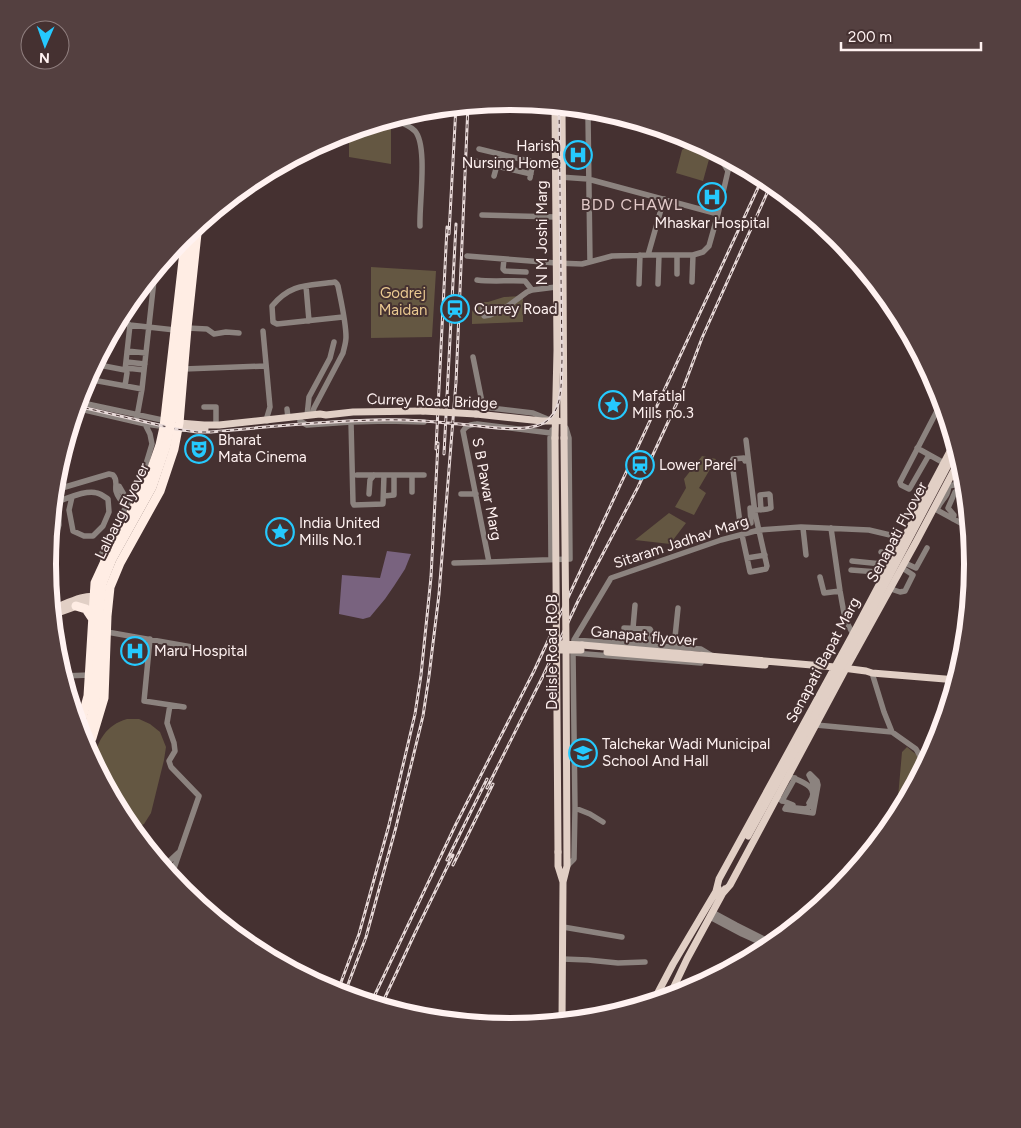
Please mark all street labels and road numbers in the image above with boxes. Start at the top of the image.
street label: N M Joshi Marg [533,181,551,285]
street label: Currey Road Bridge [366,390,498,412]
street label: S B Pawar Marg [468,436,506,542]
street label: Lalbaug Flyover [91,460,153,562]
street label: Senapati Flyover [863,479,931,585]
street label: Sitaram Jadhav Marg [611,512,751,572]
street label: Delisle Road ROB [543,594,561,710]
street label: Senapati Bapat Marg [782,594,864,726]
street label: Ganapat flyover [590,622,698,650]

